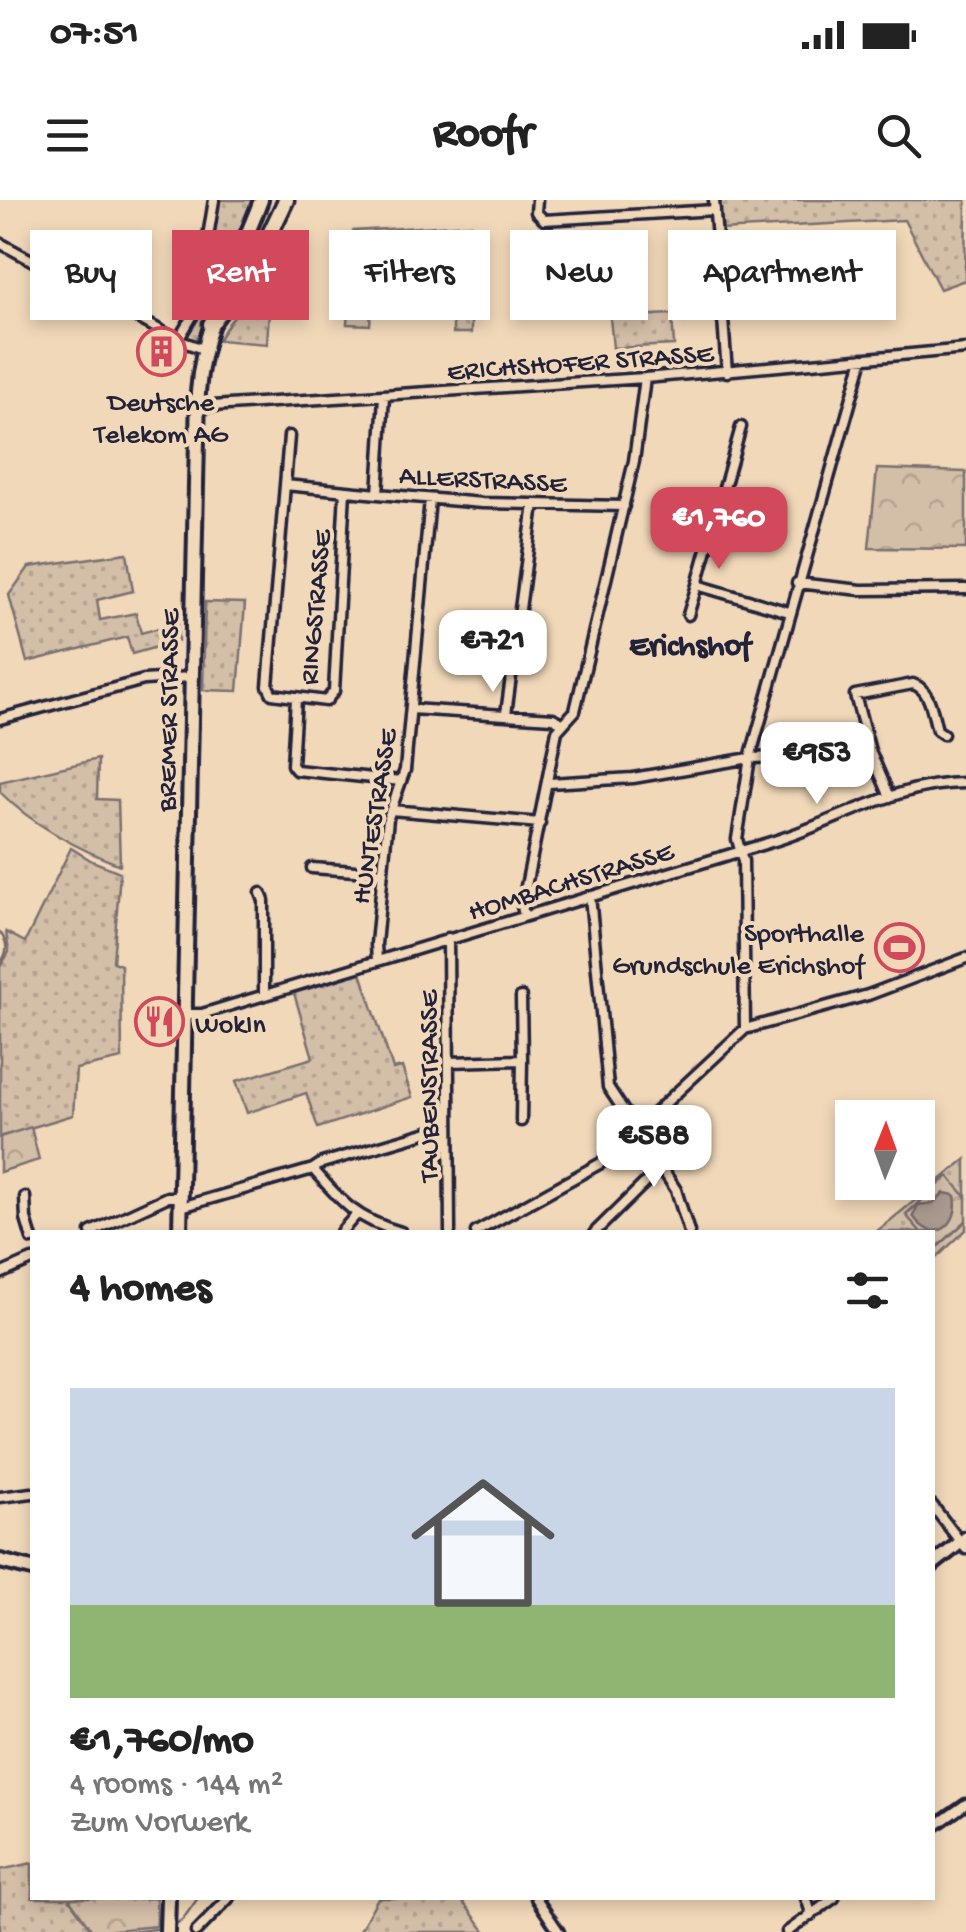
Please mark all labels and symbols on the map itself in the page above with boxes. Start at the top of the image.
building icon: Deutsche Telekom AG [135,326,187,378]
street label: ERICHSHOFER STRASSE [446,339,716,390]
place label: Deutsche Telekom AG [92,388,229,453]
street label: ALLERSTRASSE [398,461,569,502]
pin: €1,760 [638,487,800,572]
street label: RINGSTRASSE [294,527,341,686]
street label: BREMER STRASSE [152,607,189,813]
pin: €721 [434,610,552,695]
district label: Erichshof [629,629,754,667]
pin: €953 [758,722,876,807]
street label: HUNTESTRASSE [346,725,407,907]
street label: HOMBACHSTRASSE [465,836,679,930]
place label: Sporthalle Grundschule Erichshof [612,919,866,984]
sports icon: Sporthalle Grundschule Erichshof [873,921,925,973]
street label: TAUBENSTRASSE [415,989,448,1184]
restaurant icon: WokIn [134,996,186,1048]
place label: WokIn [195,1010,267,1043]
north arrow [835,1100,935,1200]
pin: €588 [595,1105,713,1190]

